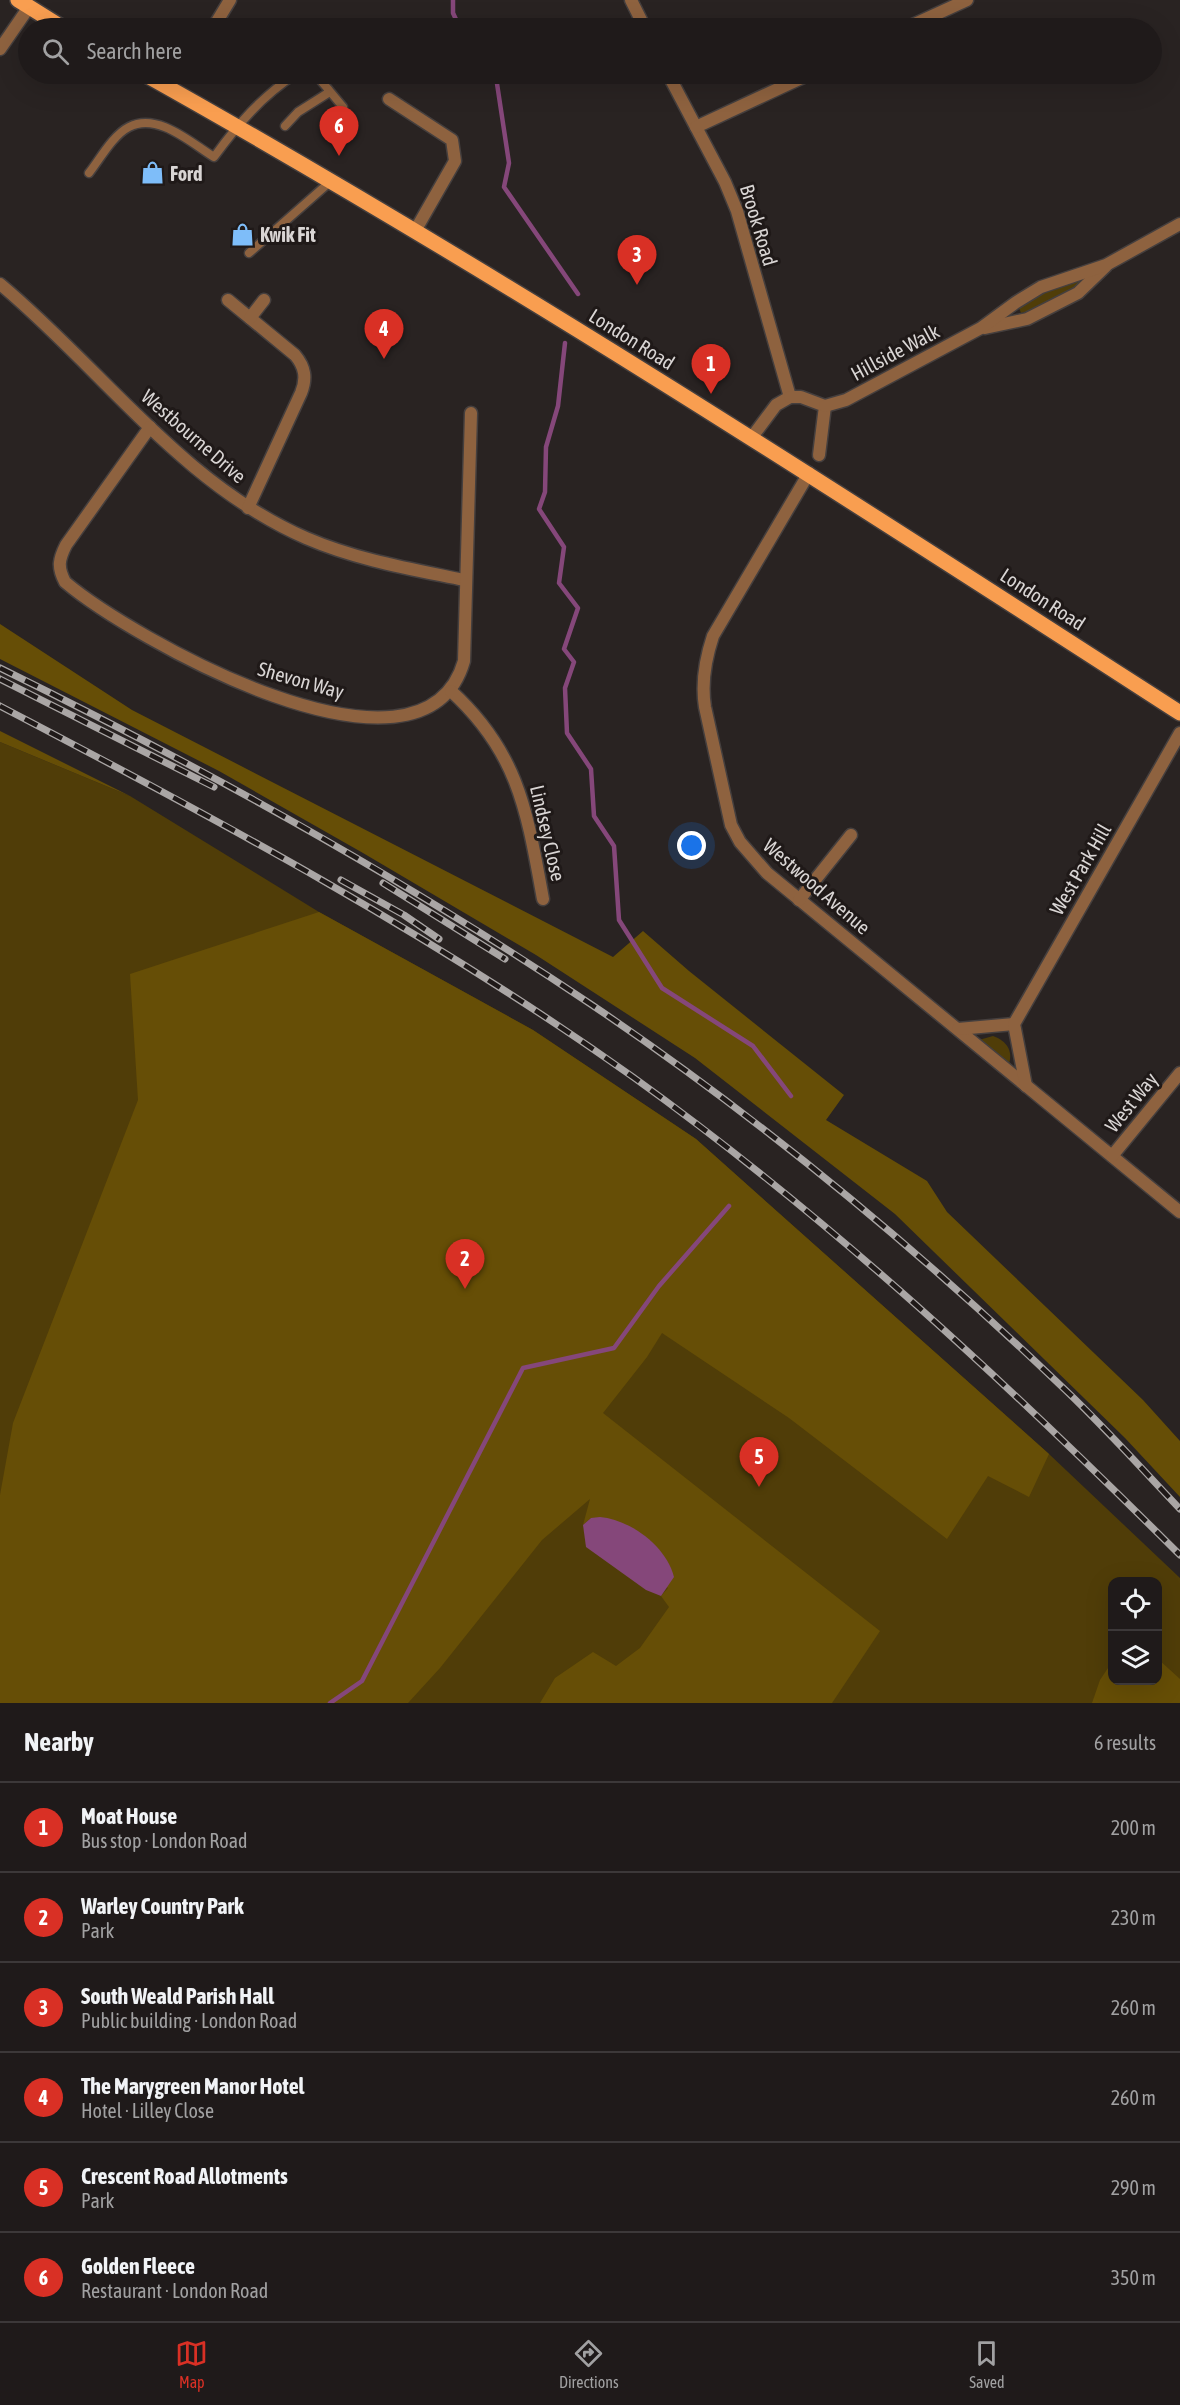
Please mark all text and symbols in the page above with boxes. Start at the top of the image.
search box [18,18,1162,84]
icon: search [39,35,72,68]
text: Search here [87,38,182,64]
pin: 6 [320,106,358,156]
shop icon: Ford [139,160,165,186]
place label: Ford [170,162,202,185]
street label: Brook Road [736,182,782,268]
shop icon: Kwik Fit [229,221,255,247]
place label: Kwik Fit [260,223,316,246]
pin: 3 [618,236,656,285]
street label: London Road [585,304,679,374]
pin: 4 [364,310,404,359]
street label: Hillside Walk [847,319,943,385]
pin: 1 [692,344,730,394]
street label: Westbourne Drive [137,384,251,488]
street label: London Road [996,563,1090,635]
street label: Shevon Way [255,657,347,703]
street label: Lindsey Close [526,783,570,883]
street label: West Park Hill [1045,819,1116,919]
your location [677,831,706,860]
street label: Westwood Avenue [759,833,875,939]
street label: West Way [1100,1068,1162,1136]
pin: 2 [446,1240,484,1289]
pin: 5 [740,1438,778,1487]
map controls [1108,1577,1162,1685]
button: locate [1108,1577,1162,1631]
button: layers [1108,1631,1162,1685]
text: Nearby [24,1727,94,1757]
text: 6 results [1094,1731,1156,1754]
text: Moat House [81,1803,177,1829]
text: 1 [39,1816,48,1839]
text: 200 m [1111,1816,1156,1839]
text: Bus stop · London Road [81,1829,248,1852]
text: Warley Country Park [81,1893,244,1919]
text: 2 [39,1906,48,1929]
text: 230 m [1111,1906,1156,1929]
text: Park [81,1919,114,1942]
text: South Weald Parish Hall [81,1983,274,2009]
text: 3 [39,1996,48,2019]
text: 260 m [1111,1996,1156,2019]
text: Public building · London Road [81,2009,297,2032]
text: The Marygreen Manor Hotel [81,2073,304,2099]
text: 4 [39,2086,48,2109]
text: 260 m [1111,2086,1156,2109]
text: Hotel · Lilley Close [81,2099,214,2122]
text: Crescent Road Allotments [81,2163,288,2189]
text: 5 [39,2176,48,2199]
text: 290 m [1111,2176,1156,2199]
text: Park [81,2189,114,2212]
text: Golden Fleece [81,2253,195,2279]
text: 6 [39,2266,48,2289]
text: 350 m [1111,2266,1156,2289]
text: Restaurant · London Road [81,2279,268,2302]
tab: Map [175,2337,208,2391]
tab: Directions [559,2337,619,2391]
tab: Saved [969,2337,1005,2391]

